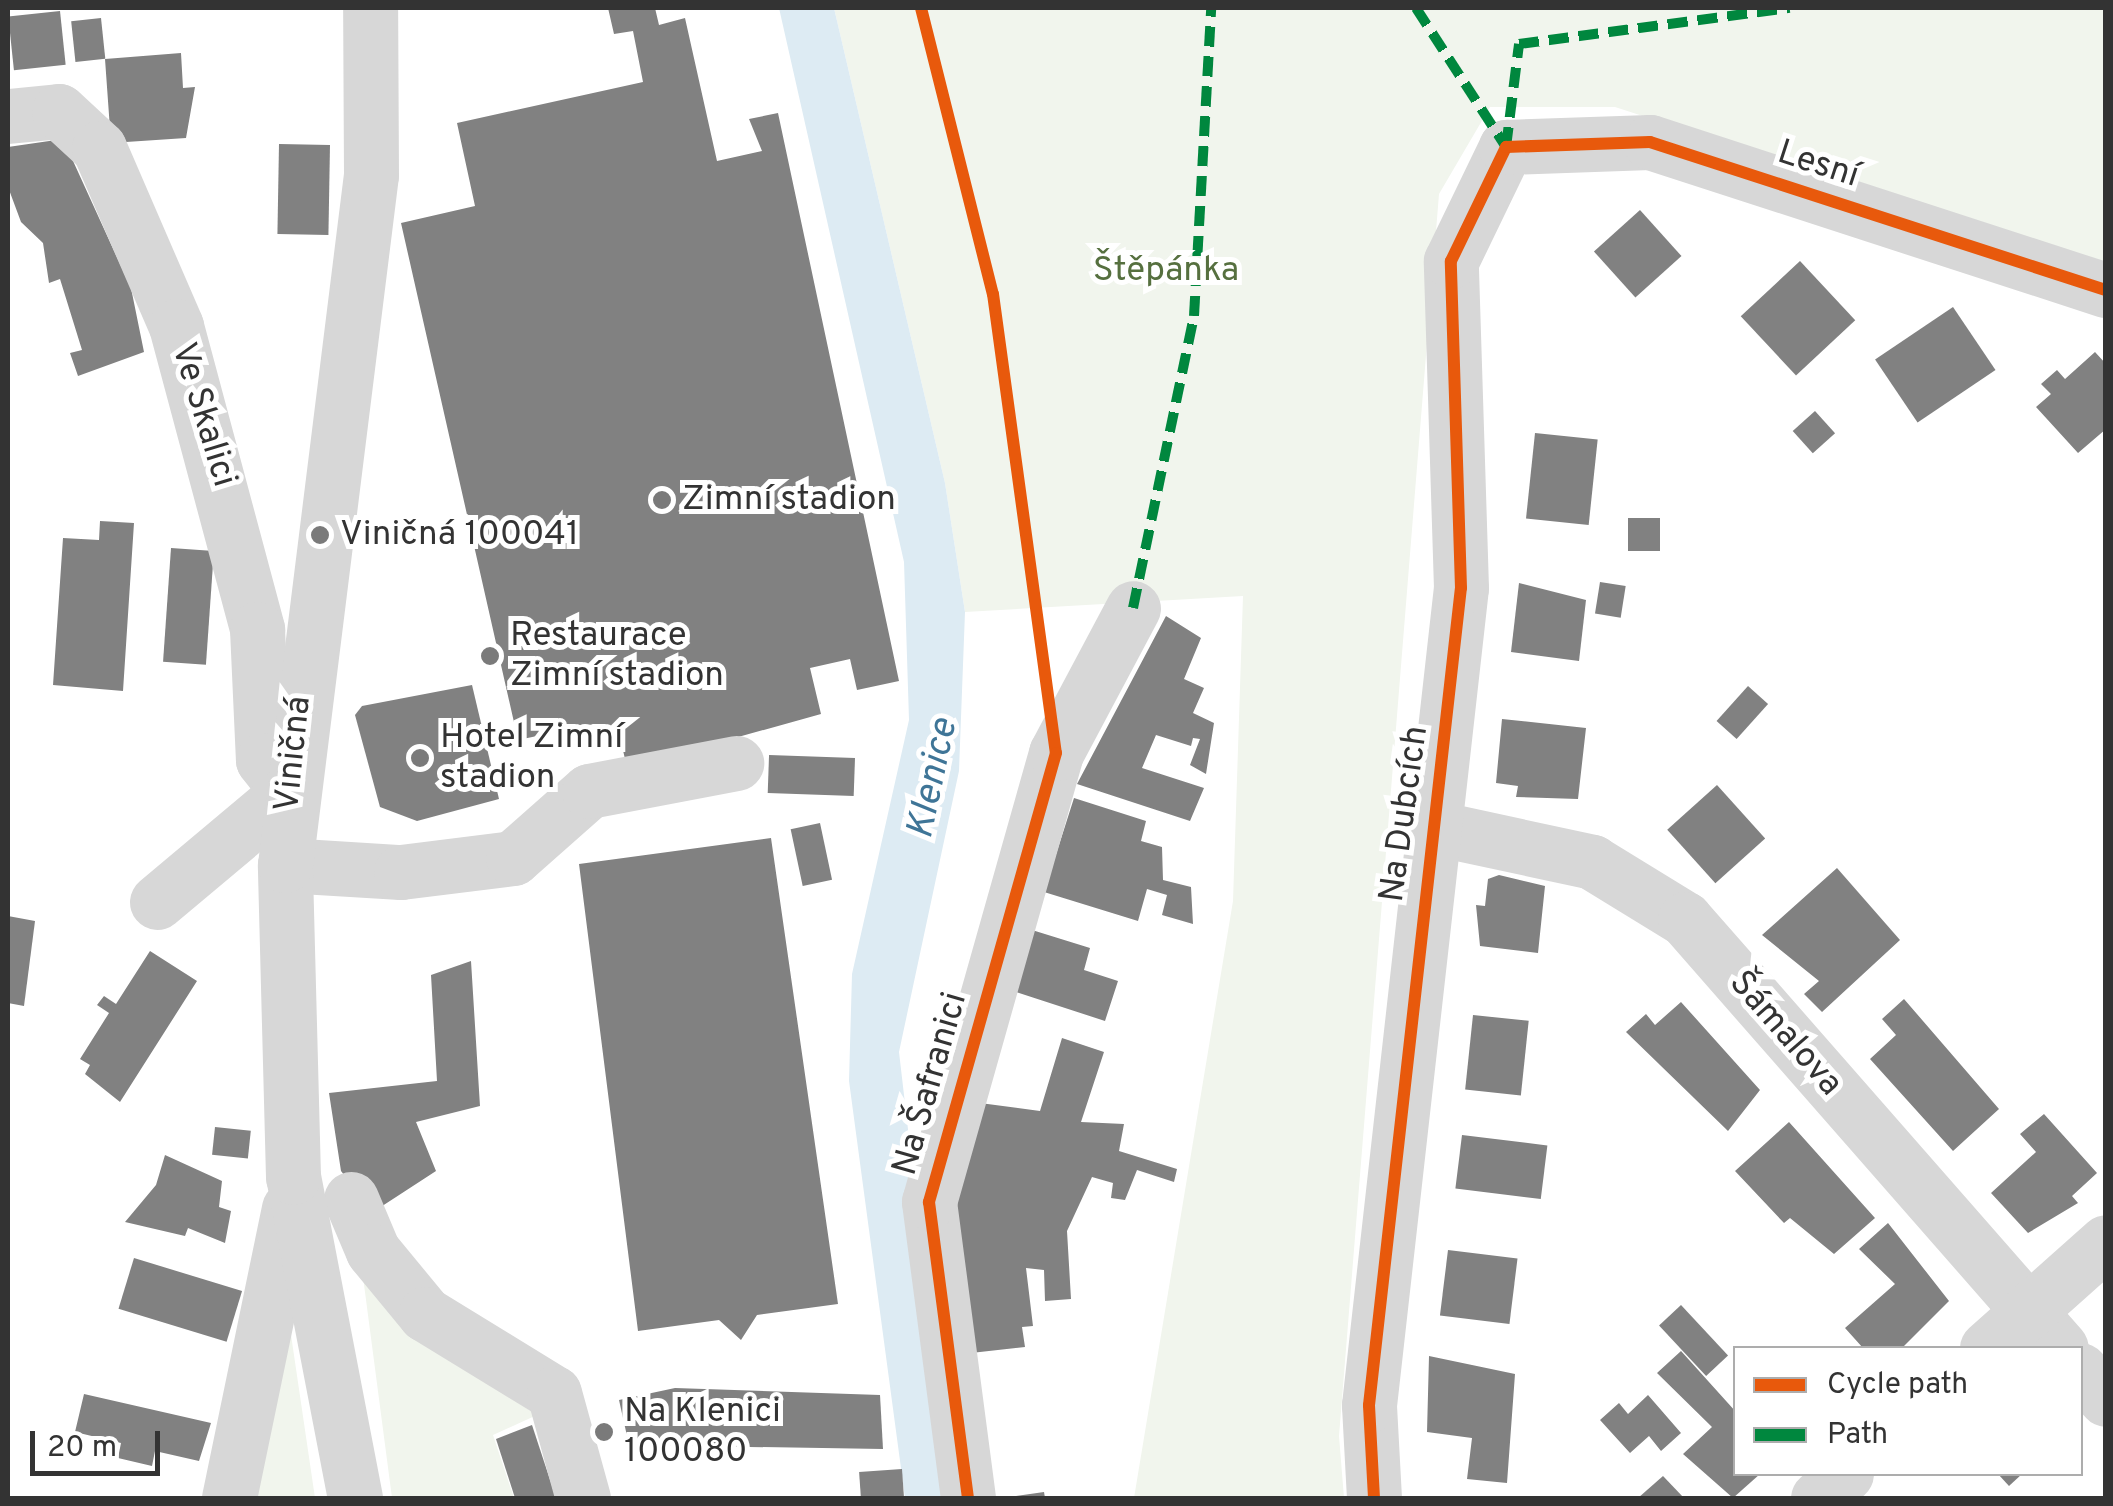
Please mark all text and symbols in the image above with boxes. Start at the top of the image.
street label: Lesní [1772,132,1864,198]
park label: Štěpánka [1093,250,1239,292]
street label: Ve Skalici [161,338,245,492]
place label: Zimní stadion [682,479,896,521]
marker: Zimní stadion [651,489,673,511]
place label: Viničná 100041 [340,514,579,556]
marker: Viničná 100041 [309,524,331,546]
place label: Restaurace Zimní stadion [510,615,724,697]
marker: Restaurace Zimní stadion [479,645,501,667]
street label: Viničná [267,694,321,814]
water label: Klenice [899,715,969,843]
place label: Hotel Zimní stadion [440,717,623,799]
street label: Na Dubcích [1372,723,1438,905]
marker: Hotel Zimní stadion [409,747,431,769]
street label: Šámalova [1719,963,1851,1105]
street label: Na Šafranici [885,988,977,1180]
legend [1733,1346,2083,1476]
text: Cycle path [1827,1367,1968,1404]
place label: Na Klenici 100080 [624,1391,781,1473]
scale bar [35,1411,165,1473]
text: Path [1827,1417,1888,1454]
marker: Na Klenici 100080 [593,1421,615,1443]
text: 20 m [47,1430,117,1467]

